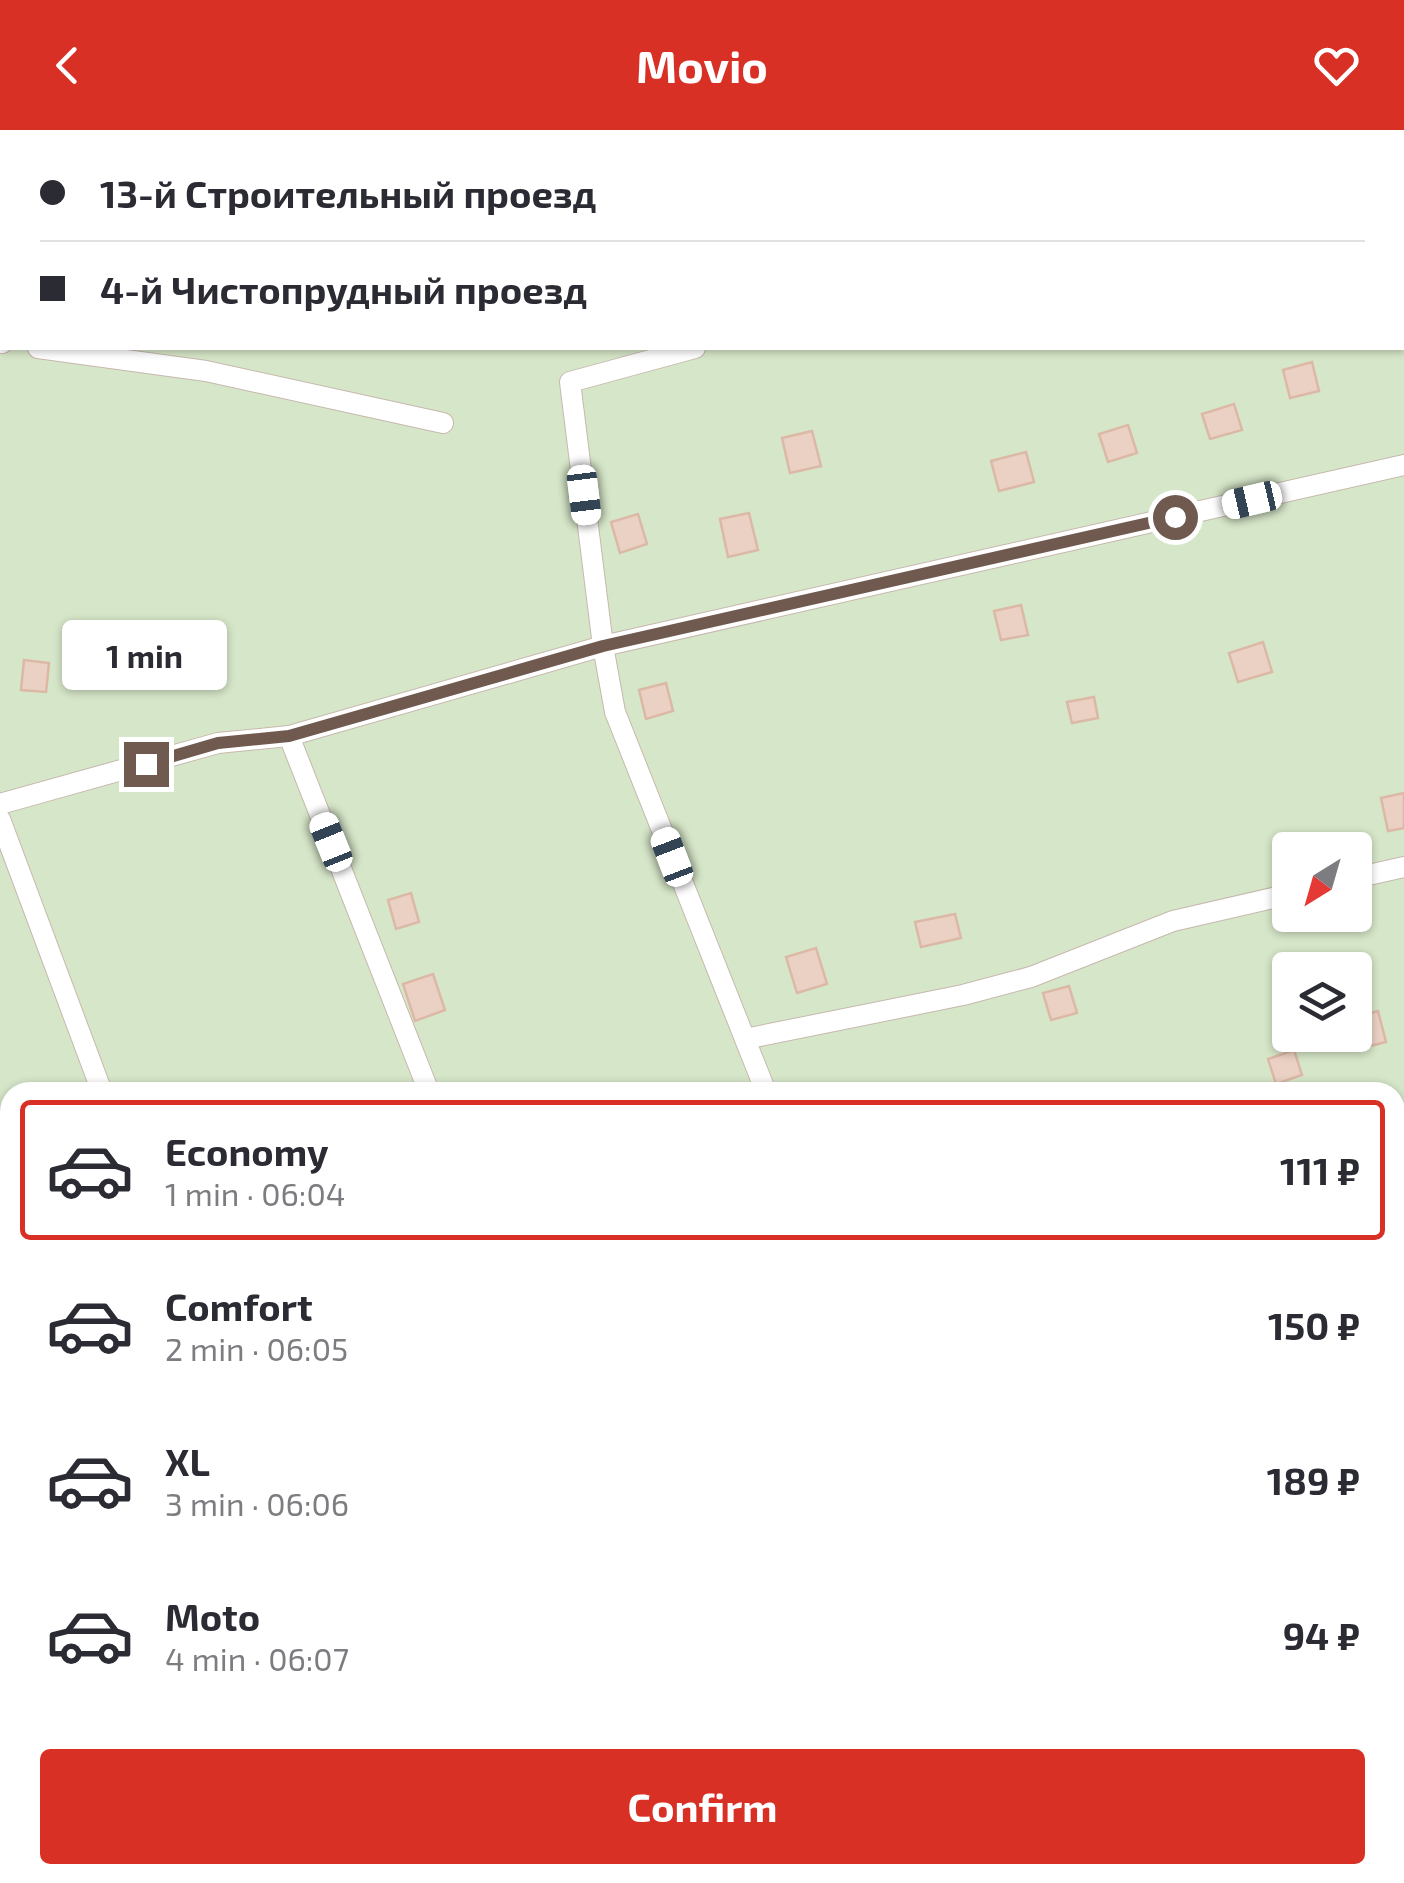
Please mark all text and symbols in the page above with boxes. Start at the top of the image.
icon: back [40,38,95,93]
text: Movio [636,38,768,92]
icon: heart [1309,38,1364,93]
text: 13-й Строительный проезд [100,170,596,216]
text: 4-й Чистопрудный проезд [100,266,587,312]
car [565,463,603,527]
car [1219,479,1285,521]
route start [1153,495,1198,540]
callout: 1 min [64,619,228,689]
text: 1 min [106,636,183,674]
route end [124,742,169,787]
car [306,809,356,875]
car [647,824,697,890]
north arrow [1272,832,1372,932]
map controls [1272,832,1372,1052]
button: layers [1272,952,1372,1052]
icon: car [45,1125,135,1215]
text: Economy [165,1128,329,1174]
text: 111 ₽ [1280,1147,1360,1193]
text: 1 min · 06:04 [165,1174,345,1212]
icon: car [45,1280,135,1370]
text: Comfort [165,1283,313,1329]
text: 150 ₽ [1268,1302,1360,1348]
text: 2 min · 06:05 [165,1329,348,1367]
icon: car [45,1435,135,1525]
text: XL [165,1438,210,1484]
text: 189 ₽ [1267,1457,1360,1503]
text: 3 min · 06:06 [165,1484,349,1522]
icon: car [45,1590,135,1680]
text: Moto [165,1593,260,1639]
text: 94 ₽ [1283,1612,1360,1658]
text: 4 min · 06:07 [165,1639,349,1677]
button: Confirm [40,1749,1365,1864]

